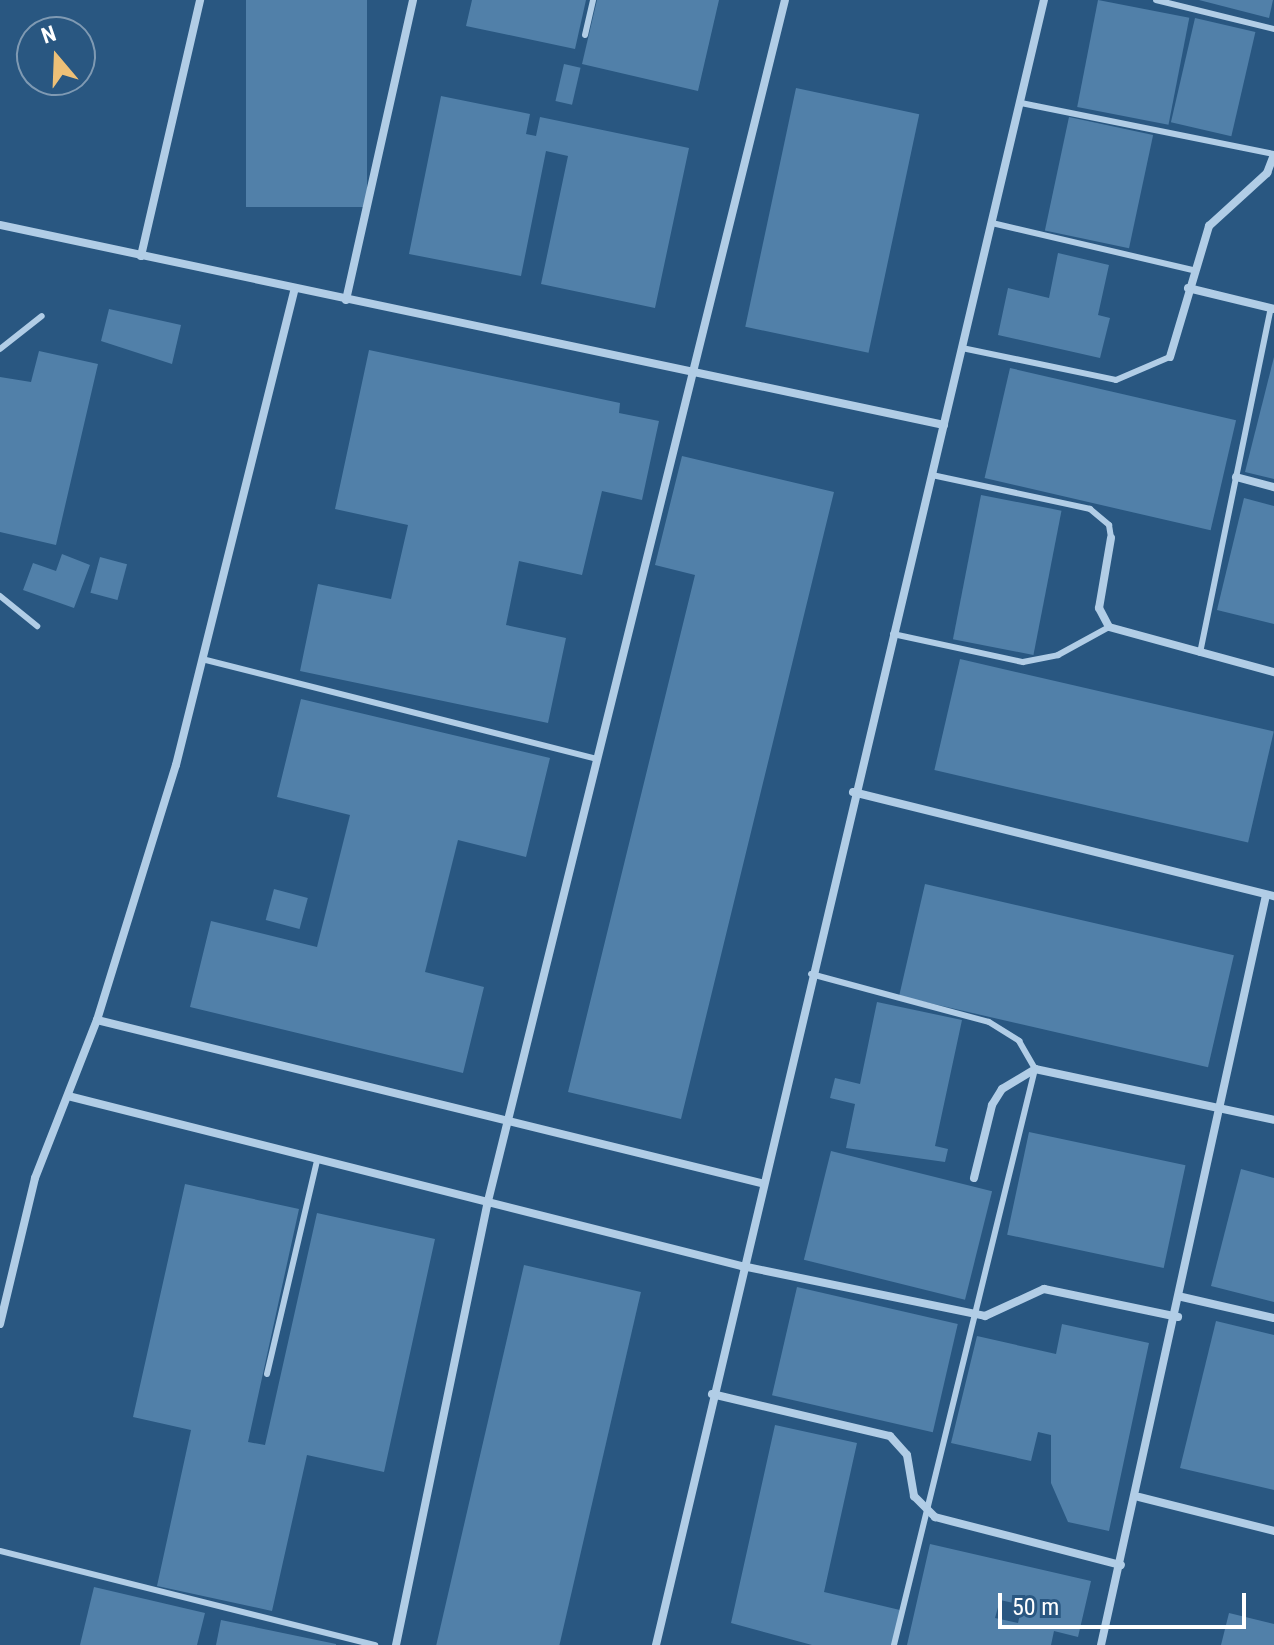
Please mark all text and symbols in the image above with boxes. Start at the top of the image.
north arrow [16,16,96,96]
text: N [38,21,59,49]
scale bar [1002,1577,1250,1627]
text: 50 m [1012,1593,1059,1621]

